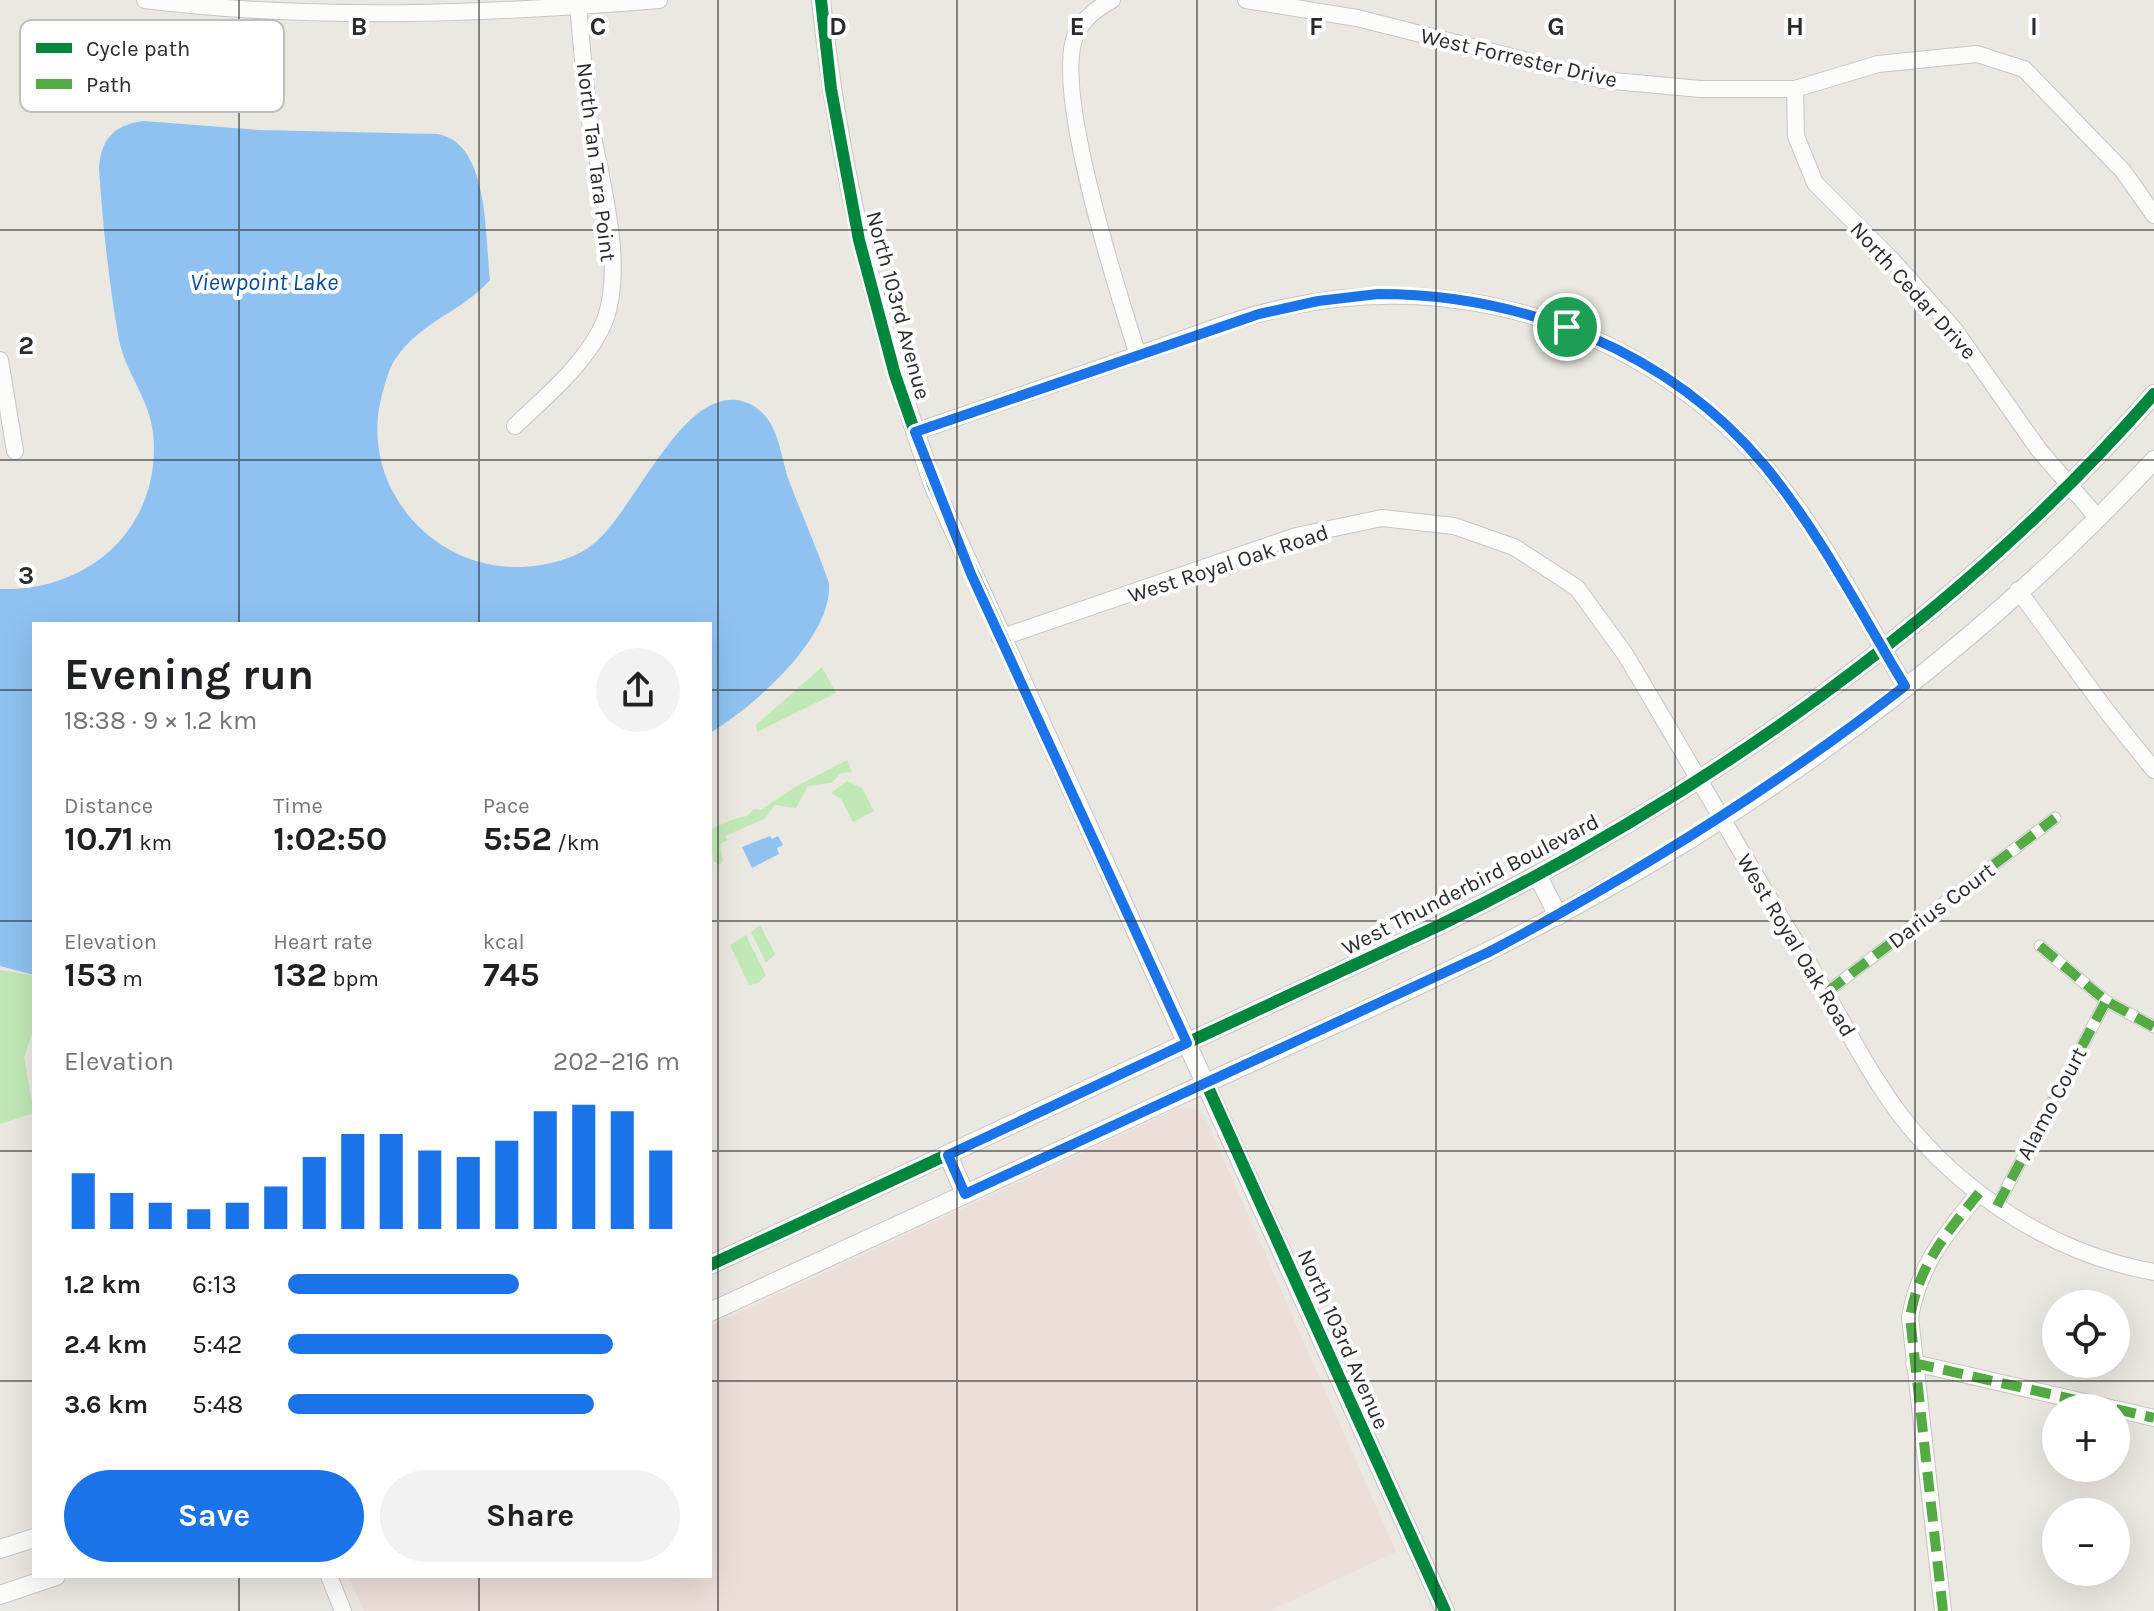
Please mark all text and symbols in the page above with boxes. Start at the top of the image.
text: B [351,11,367,42]
text: C [590,11,606,42]
text: D [829,11,847,42]
text: E [1069,11,1085,42]
text: F [1309,11,1323,42]
text: G [1547,11,1565,42]
text: H [1786,11,1804,42]
text: I [2030,11,2038,42]
legend [20,20,284,112]
street label: West Forrester Drive [1418,23,1620,93]
text: Cycle path [86,36,190,62]
street label: North Tan Tara Point [571,61,621,263]
text: Path [86,72,132,98]
street label: North 103rd Avenue [860,208,936,402]
street label: North Cedar Drive [1845,216,1982,365]
water label: Viewpoint Lake [190,268,338,296]
pin [1533,293,1601,361]
icon: arrive [1545,305,1589,349]
text: 2 [18,330,34,361]
street label: West Royal Oak Road [1125,519,1332,609]
text: 3 [18,560,34,591]
button: share [596,648,680,732]
text: Evening run [64,649,314,700]
text: 18:38 · 9 × 1.2 km [64,705,257,736]
text: Distance [64,793,153,819]
text: Time [273,793,323,819]
text: Pace [483,793,530,819]
street label: West Thunderbird Boulevard [1338,809,1603,961]
text: 10.71 [64,819,134,859]
text: 1:02:50 [273,819,387,859]
text: 5:52 [483,819,552,859]
text: km [134,830,172,856]
text: /km [552,830,600,856]
street label: West Royal Oak Road [1731,849,1861,1042]
street label: Darius Court [1883,857,2000,954]
text: Elevation [64,929,157,955]
text: Heart rate [273,929,373,955]
text: kcal [483,929,525,955]
text: 153 [64,955,117,995]
text: 132 [273,955,327,995]
text: 745 [483,955,540,995]
text: m [117,966,143,992]
text: bpm [327,966,379,992]
street label: Alamo Court [2011,1043,2092,1164]
text: Elevation [64,1046,174,1077]
text: 202–216 m [553,1046,680,1077]
street label: North 103rd Avenue [1292,1246,1394,1433]
text: 1.2 km [64,1269,141,1300]
text: 6:13 [192,1269,237,1300]
map controls [2042,1290,2130,1586]
button: locate [2042,1290,2130,1378]
text: 2.4 km [64,1329,147,1360]
text: 5:42 [192,1329,242,1360]
text: 3.6 km [64,1389,148,1420]
text: 5:48 [192,1389,243,1420]
button: + [2042,1394,2130,1482]
button: Save [64,1470,364,1562]
button: Share [380,1470,680,1562]
button: − [2042,1498,2130,1586]

